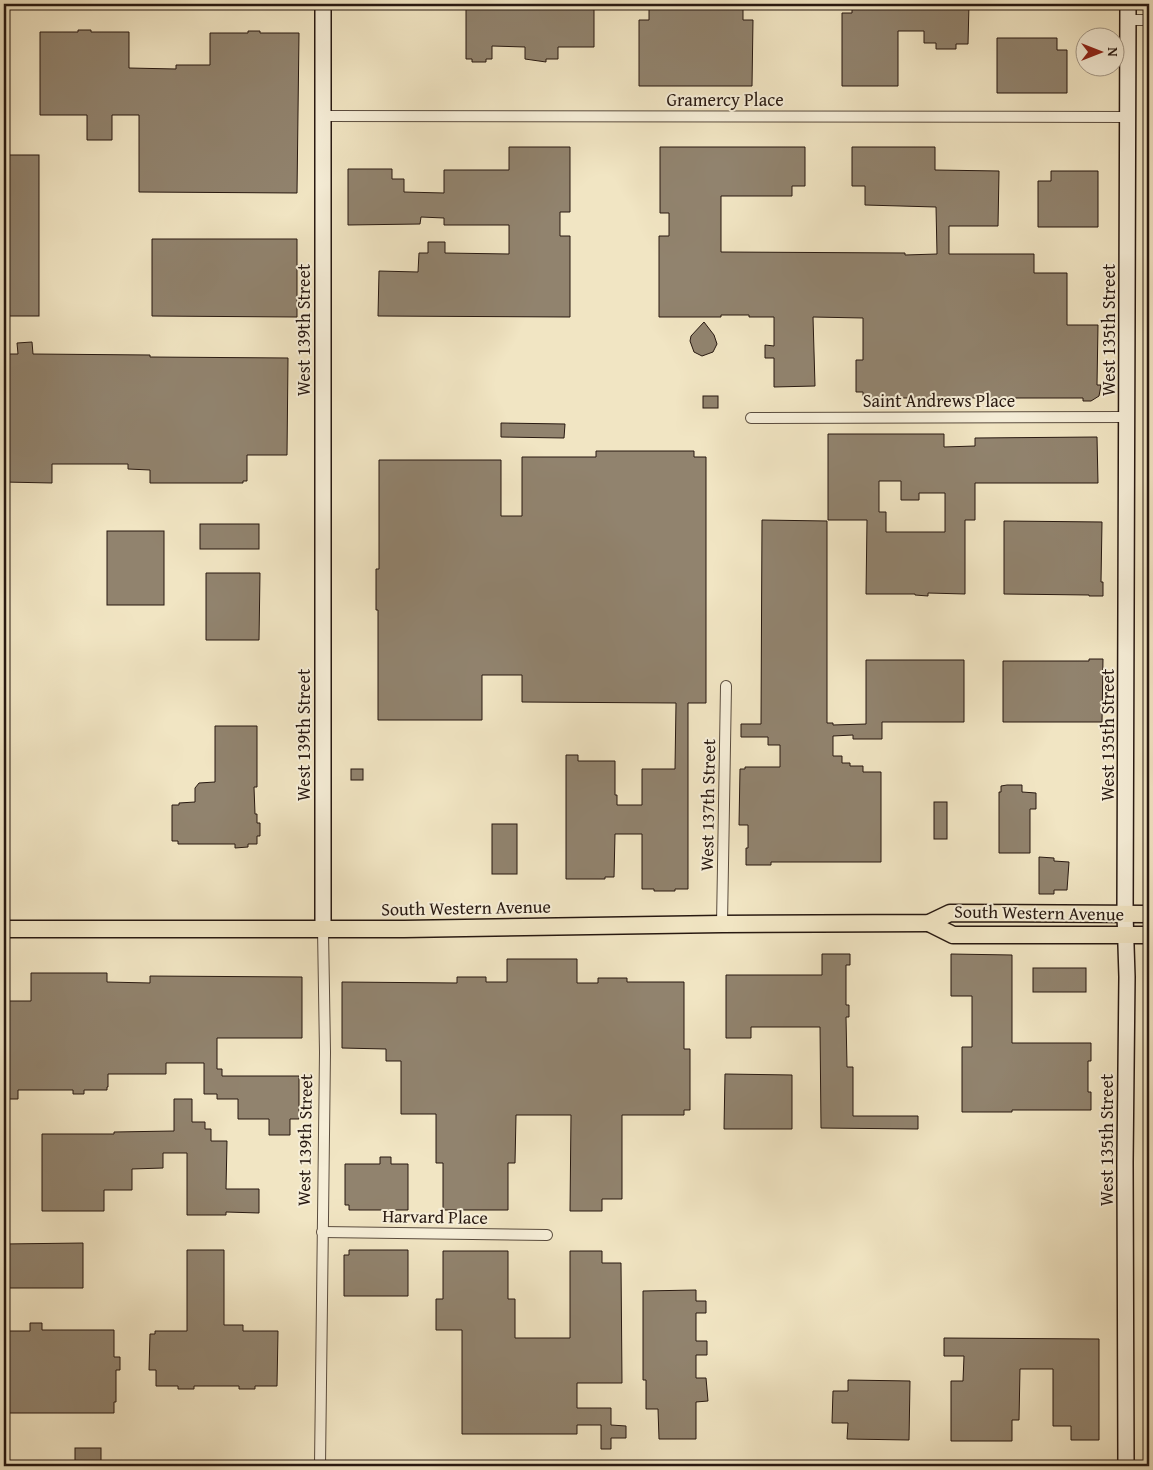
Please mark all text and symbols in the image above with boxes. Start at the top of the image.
north arrow [1076,28,1126,78]
text: N [1103,47,1123,57]
street label: Gramercy Place [666,86,784,113]
street label: West 139th Street [290,263,317,396]
street label: West 135th Street [1095,263,1122,396]
street label: Saint Andrews Place [863,387,1015,414]
street label: West 139th Street [290,668,317,801]
street label: West 135th Street [1094,668,1121,801]
street label: West 137th Street [693,738,722,871]
street label: South Western Avenue [381,893,551,922]
street label: South Western Avenue [954,898,1124,927]
street label: West 139th Street [290,1073,319,1206]
street label: West 135th Street [1093,1073,1120,1206]
street label: Harvard Place [382,1202,488,1231]

